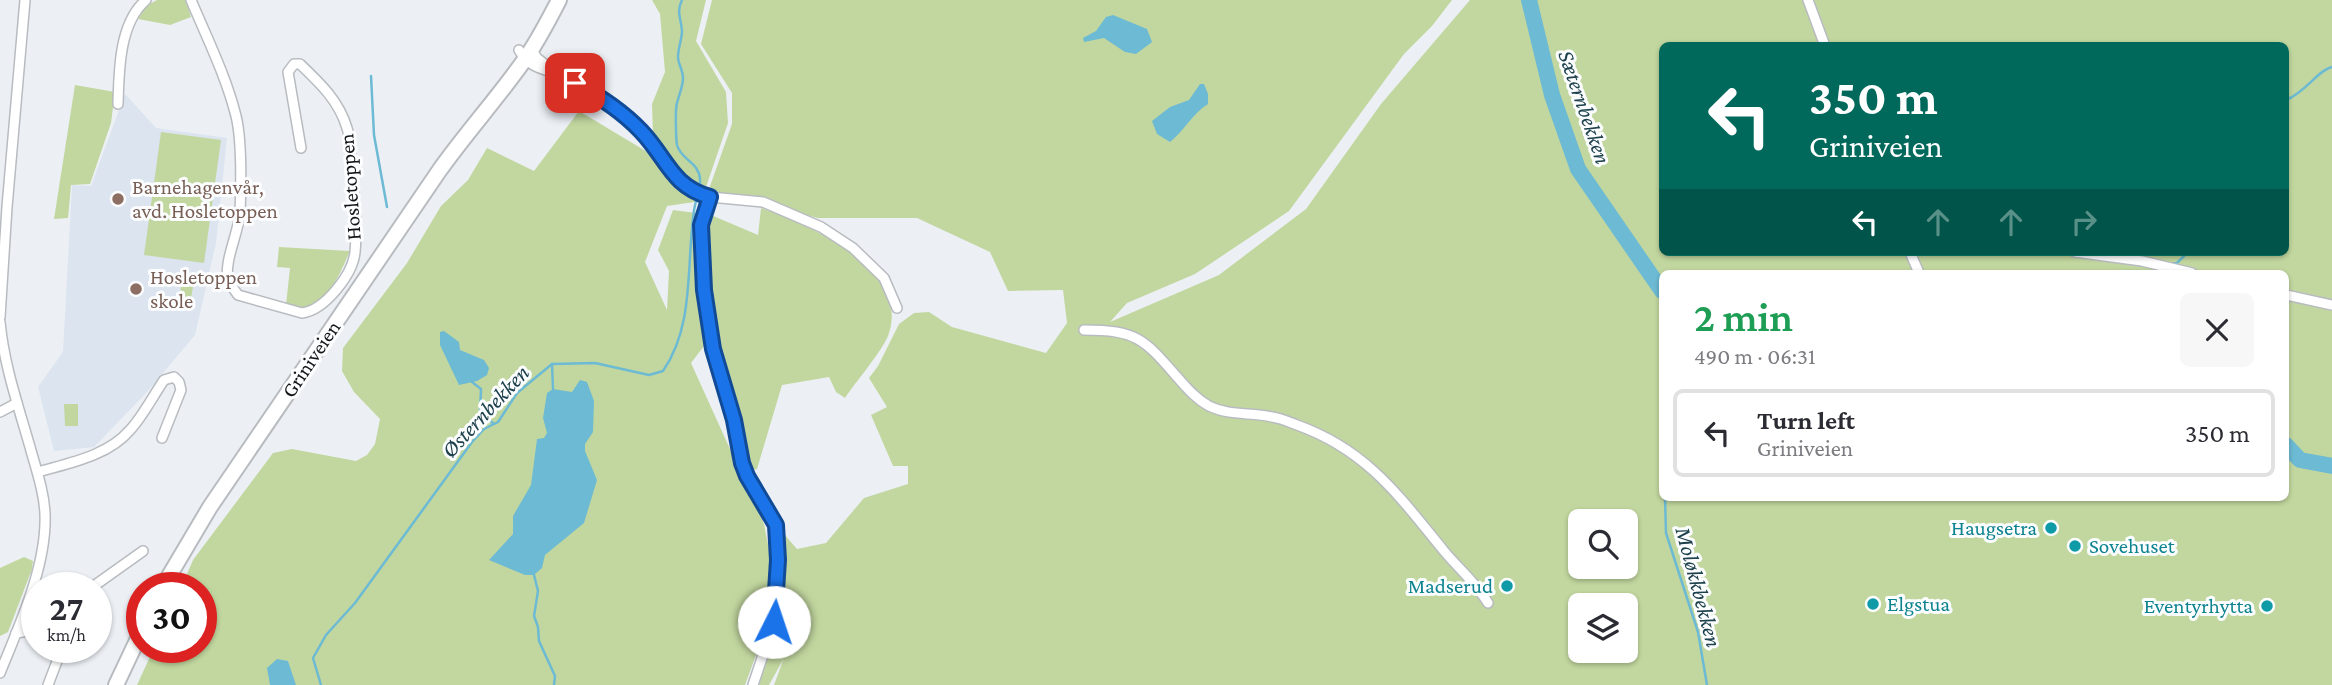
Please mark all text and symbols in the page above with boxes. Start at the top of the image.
water label: Sæternbekken [1553,47,1617,167]
pin [545,53,605,113]
icon: arrive [556,64,594,102]
icon: left [1694,70,1785,161]
text: 350 m [1809,70,1938,125]
text: Griniveien [1809,128,1943,164]
street label: Hosletoppen [334,133,366,241]
place label: Barnehagenvår, avd. Hosletoppen [132,175,278,223]
marker: Barnehagenvår, avd. Hosletoppen [110,191,126,207]
icon: left [1846,203,1884,241]
icon: ahead [1919,203,1957,241]
icon: ahead [1992,203,2030,241]
icon: right [2065,203,2103,241]
place label: Hosletoppen skole [150,265,257,313]
marker: Hosletoppen skole [128,281,144,297]
text: 2 min [1694,293,1793,340]
button: close [2180,293,2254,367]
street label: Griniveien [277,316,345,402]
text: 490 m · 06:31 [1694,343,1816,369]
water label: Østernbekken [436,359,534,463]
text: Turn left [1757,406,1855,435]
icon: left [1698,414,1736,452]
text: 350 m [2185,419,2250,448]
text: Griniveien [1757,435,1853,461]
map controls [1568,509,1638,663]
button: search [1568,509,1638,579]
place label: Haugsetra [1951,516,2037,540]
marker: Haugsetra [2043,520,2059,536]
water label: Moløkkbekken [1670,523,1728,650]
place label: Sovehuset [2089,534,2176,558]
marker: Sovehuset [2067,538,2083,554]
speed limit sign: 30 [126,572,217,663]
place label: Madserud [1408,574,1493,598]
marker: Madserud [1499,578,1515,594]
position arrow [737,585,811,659]
text: 27 [50,589,83,628]
place label: Elgstua [1887,592,1950,616]
button: layers [1568,593,1638,663]
place label: Eventyrhytta [2144,594,2253,618]
marker: Elgstua [1865,596,1881,612]
marker: Eventyrhytta [2259,598,2275,614]
text: km/h [47,625,86,645]

